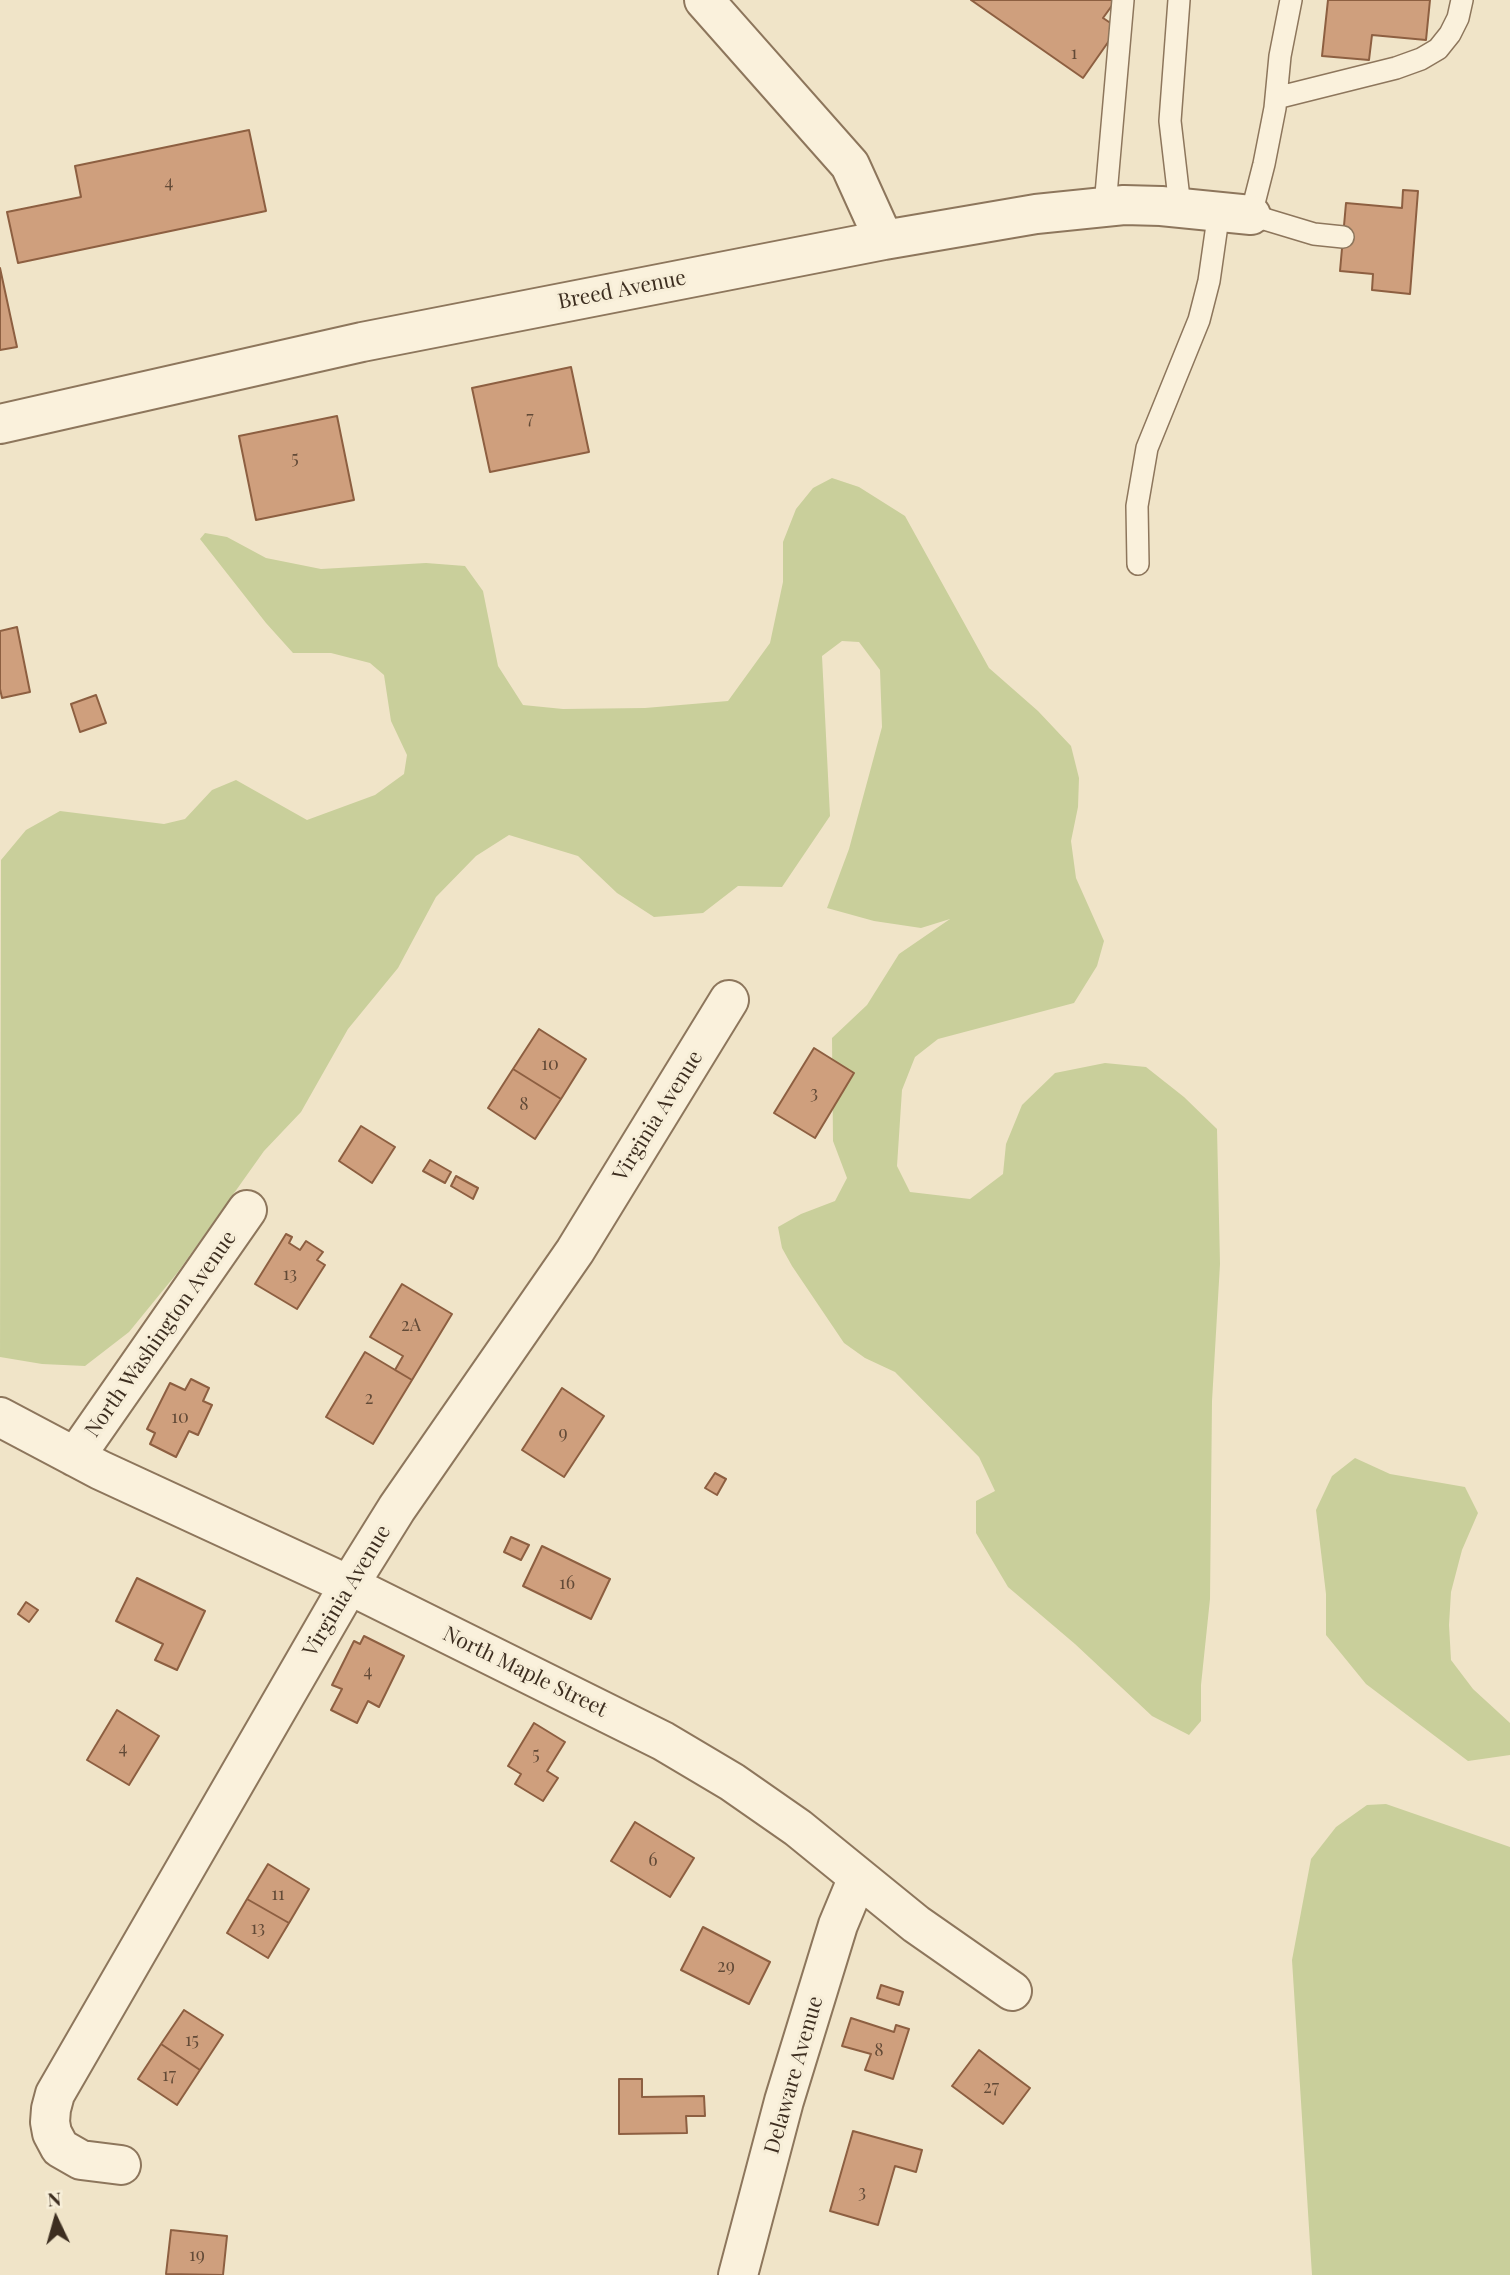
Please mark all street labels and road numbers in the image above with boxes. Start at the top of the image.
street label: Breed Avenue [556,265,688,315]
street label: Virginia Avenue [608,1046,708,1186]
street label: North Washington Avenue [80,1226,242,1442]
street label: Virginia Avenue [298,1521,396,1661]
street label: North Maple Street [439,1621,611,1723]
street label: Delaware Avenue [759,1993,829,2157]

